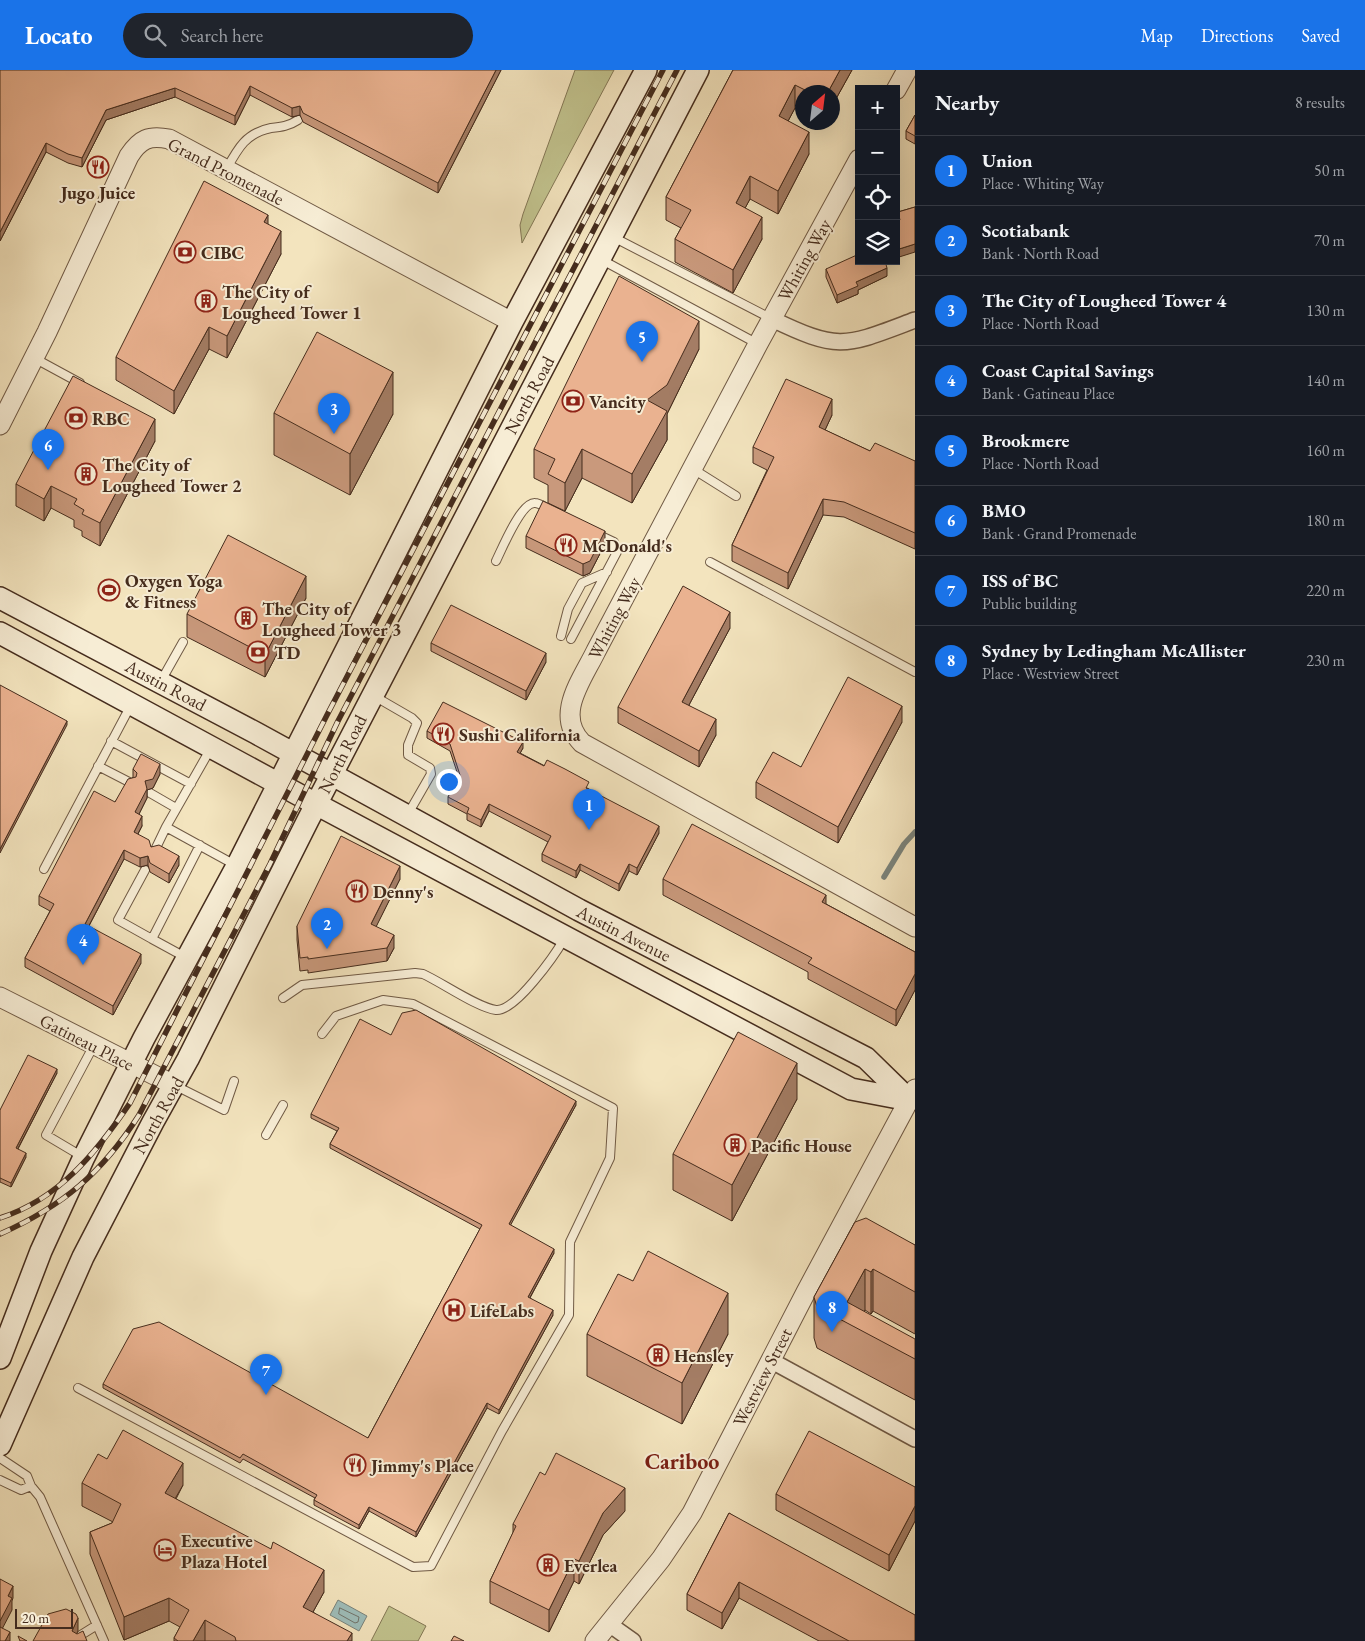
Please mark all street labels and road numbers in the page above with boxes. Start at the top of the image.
street label: Grand Promenade [164,132,288,210]
street label: Whiting Way [772,215,836,305]
street label: North Road [499,351,560,438]
street label: Whiting Way [583,572,646,663]
street label: Austin Road [121,654,211,716]
street label: North Road [312,710,372,797]
street label: Austin Avenue [572,899,675,967]
street label: Gatineau Place [36,1008,138,1076]
street label: North Road [127,1071,189,1158]
street label: Westview Street [727,1323,797,1430]

